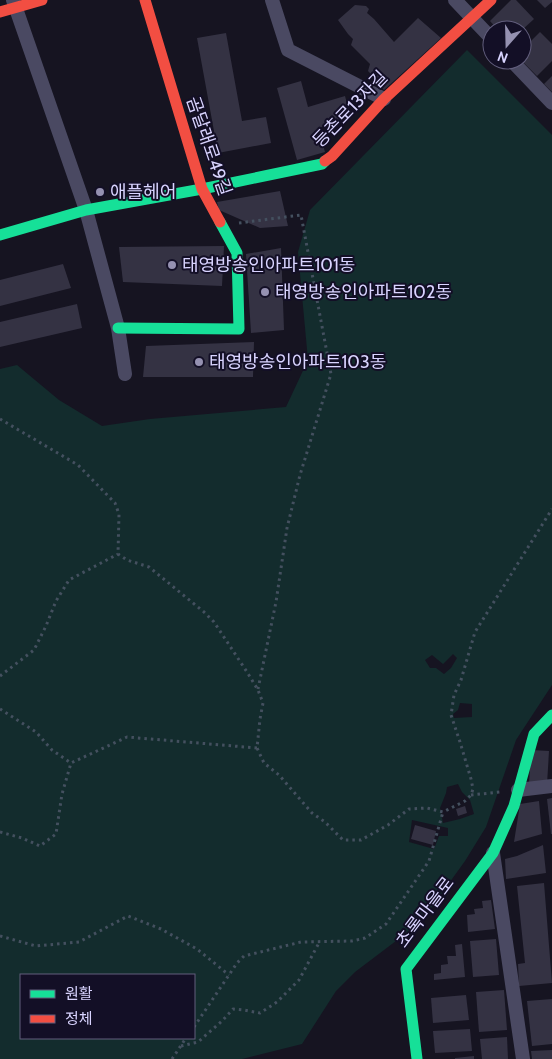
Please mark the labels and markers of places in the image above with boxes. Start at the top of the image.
place label: 애플헤어 [110,181,176,203]
marker: 애플헤어 [94,186,106,198]
place label: 태영방송인아파트101동 [182,254,355,276]
marker: 태영방송인아파트101동 [166,259,178,271]
place label: 태영방송인아파트102동 [275,281,452,303]
marker: 태영방송인아파트102동 [259,286,271,298]
place label: 태영방송인아파트103동 [209,351,386,373]
marker: 태영방송인아파트103동 [193,356,205,368]

